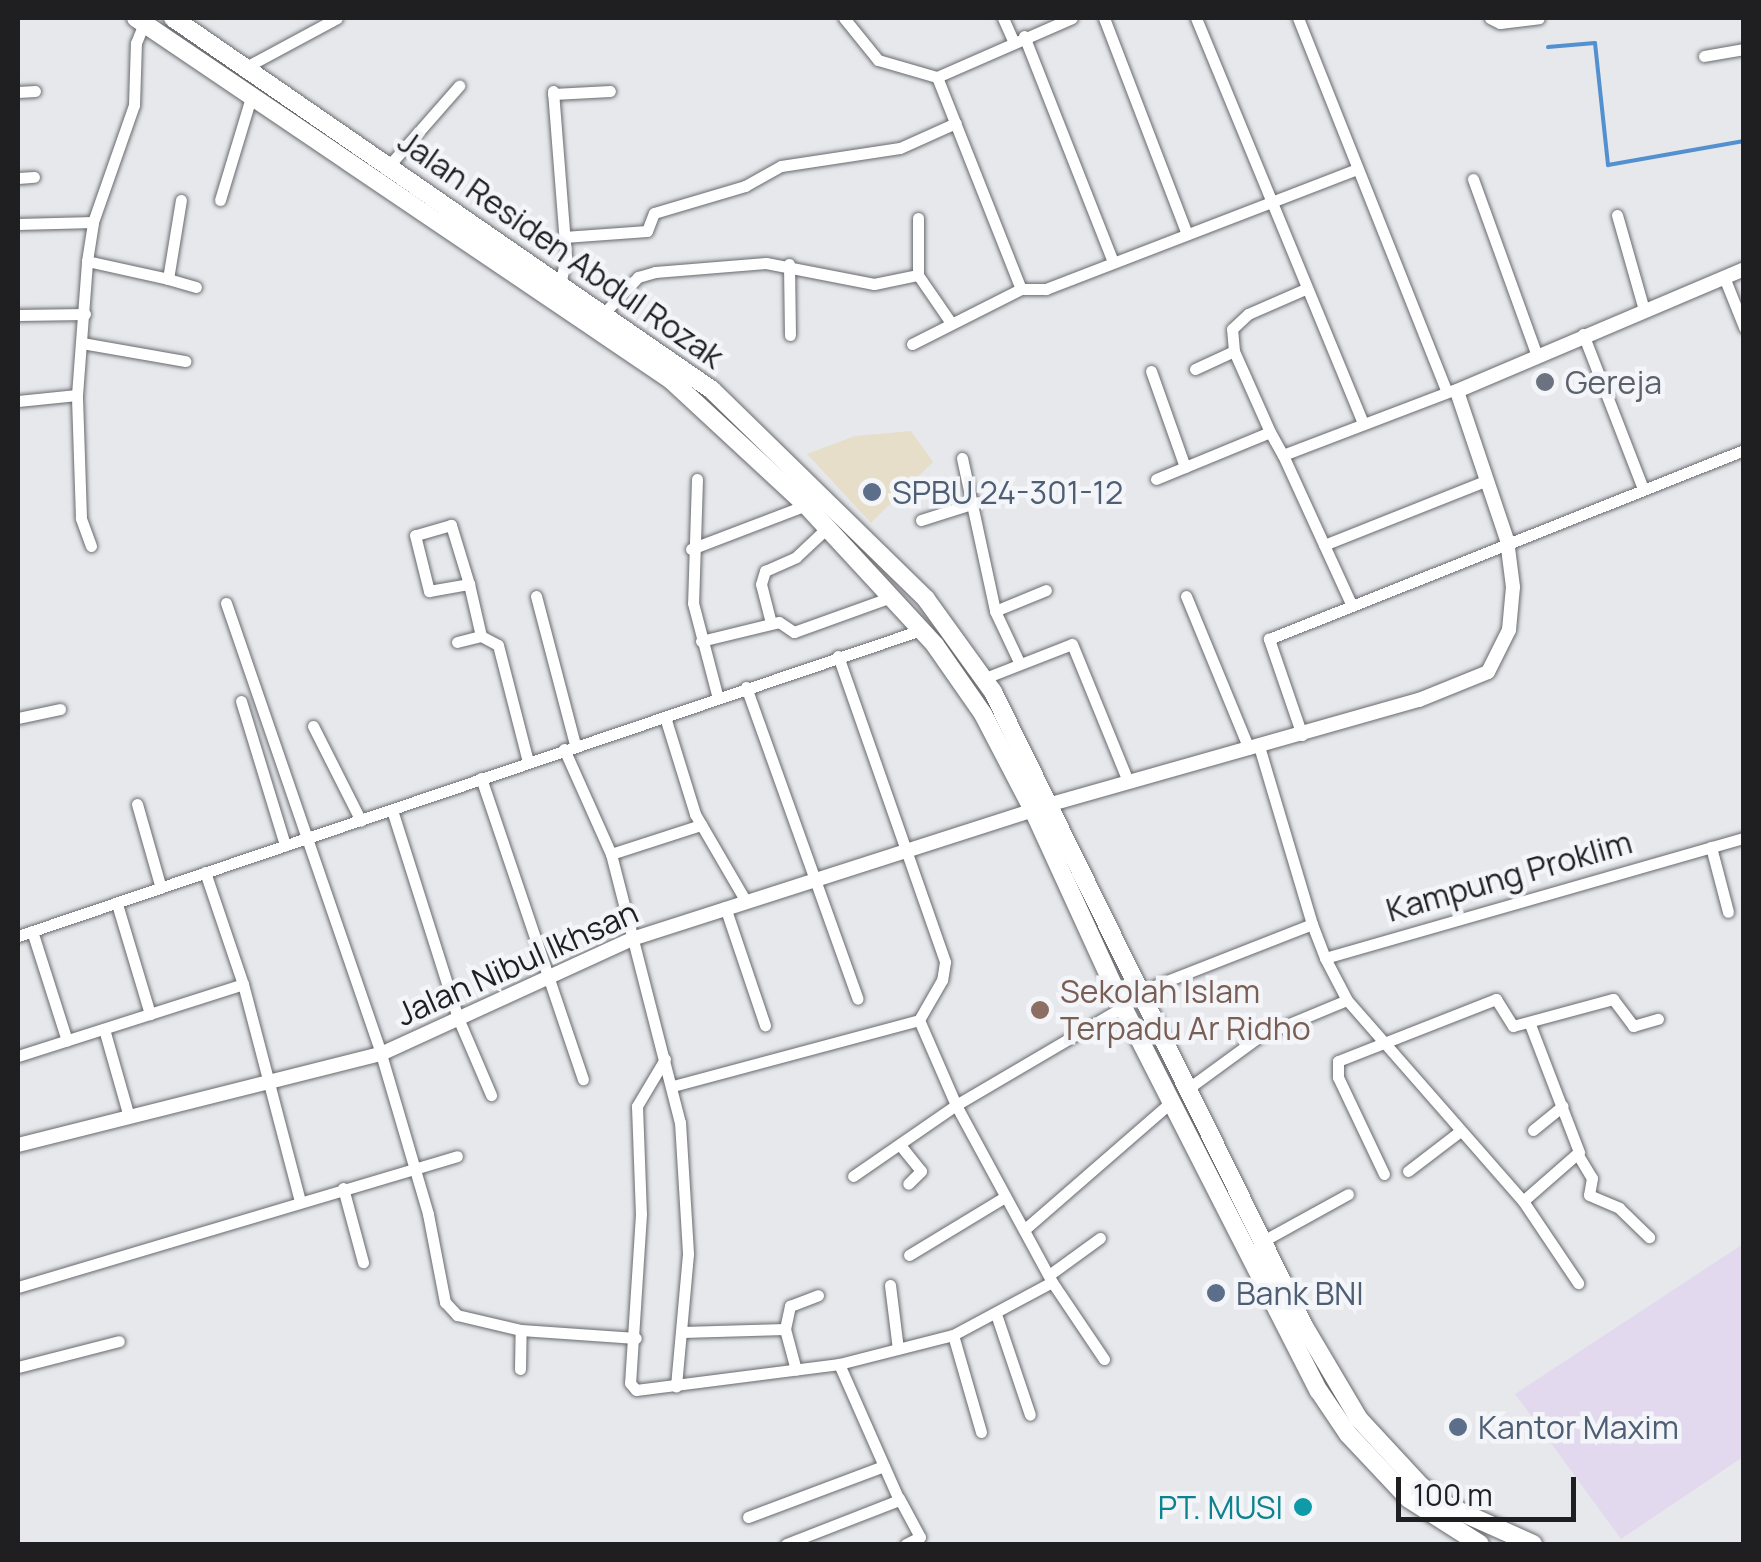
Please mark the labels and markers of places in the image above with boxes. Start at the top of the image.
place label: Gereja [1565,363,1662,401]
marker: Gereja [1534,371,1556,393]
place label: SPBU 24-301-12 [892,473,1123,511]
marker: SPBU 24-301-12 [861,481,883,503]
place label: Sekolah Islam Terpadu Ar Ridho [1060,973,1311,1048]
marker: Sekolah Islam Terpadu Ar Ridho [1029,999,1051,1021]
place label: Bank BNI [1236,1274,1364,1312]
marker: Bank BNI [1205,1282,1227,1304]
place label: Kantor Maxim [1478,1408,1679,1446]
marker: Kantor Maxim [1447,1416,1469,1438]
place label: PT. MUSI [1158,1488,1283,1526]
marker: PT. MUSI [1292,1496,1314,1518]

